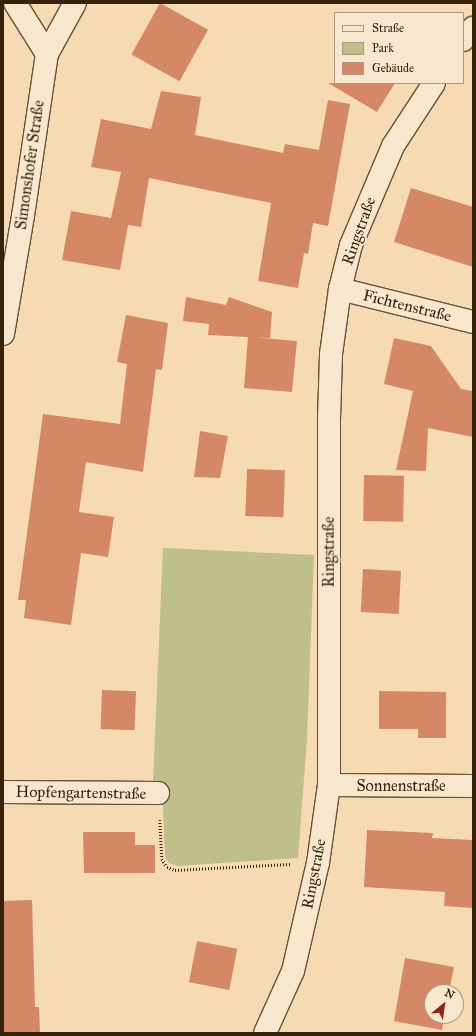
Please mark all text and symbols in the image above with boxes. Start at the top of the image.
legend [334,12,464,84]
text: Straße [372,21,404,35]
text: Park [372,41,394,55]
text: Gebäude [372,61,414,75]
street label: Simonshofer Straße [11,99,49,231]
street label: Ringstraße [338,194,380,268]
street label: Fichtenstraße [361,286,453,326]
street label: Ringstraße [319,517,339,587]
street label: Sonnenstraße [356,776,446,796]
street label: Hopfengartenstraße [15,782,147,804]
street label: Ringstraße [298,837,330,911]
north arrow [424,984,464,1024]
text: N [442,986,457,1002]

